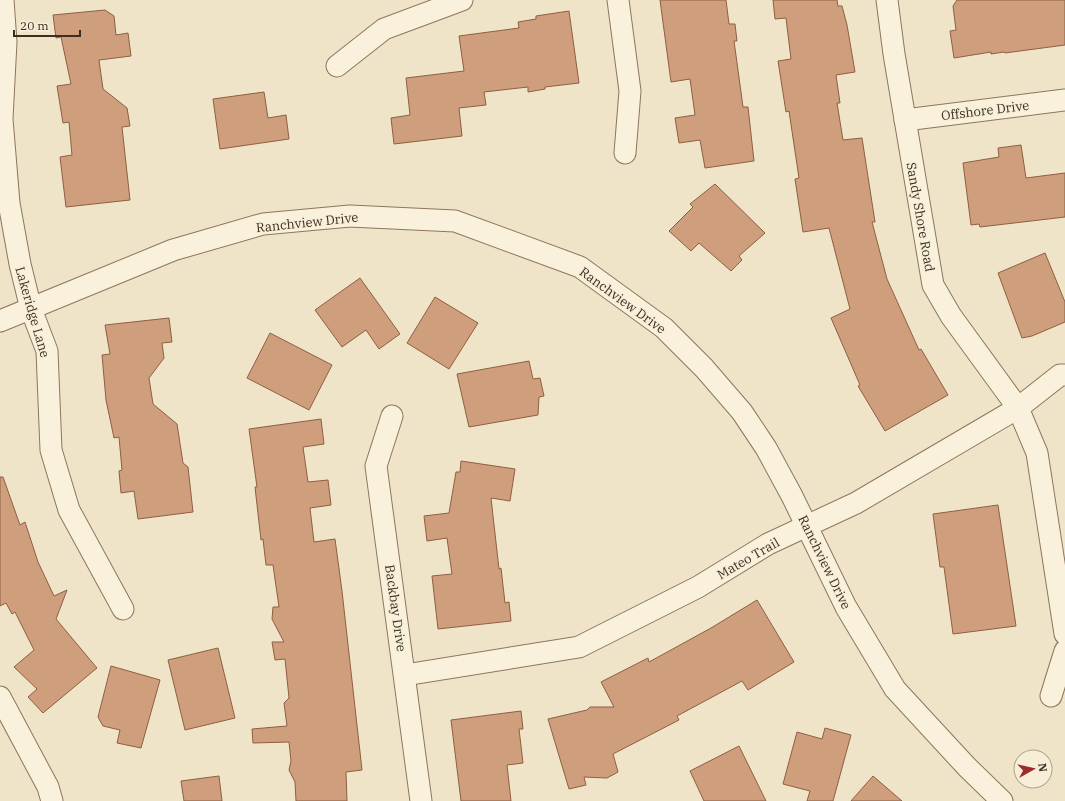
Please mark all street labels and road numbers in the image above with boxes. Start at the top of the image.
street label: Offshore Drive [940,97,1030,124]
street label: Sandy Shore Road [903,161,939,273]
street label: Ranchview Drive [255,209,359,236]
street label: Ranchview Drive [576,263,669,337]
street label: Lakeridge Lane [11,265,54,360]
street label: Ranchview Drive [794,512,855,612]
street label: Mateo Trail [714,534,783,583]
street label: Backbay Drive [381,563,410,653]

